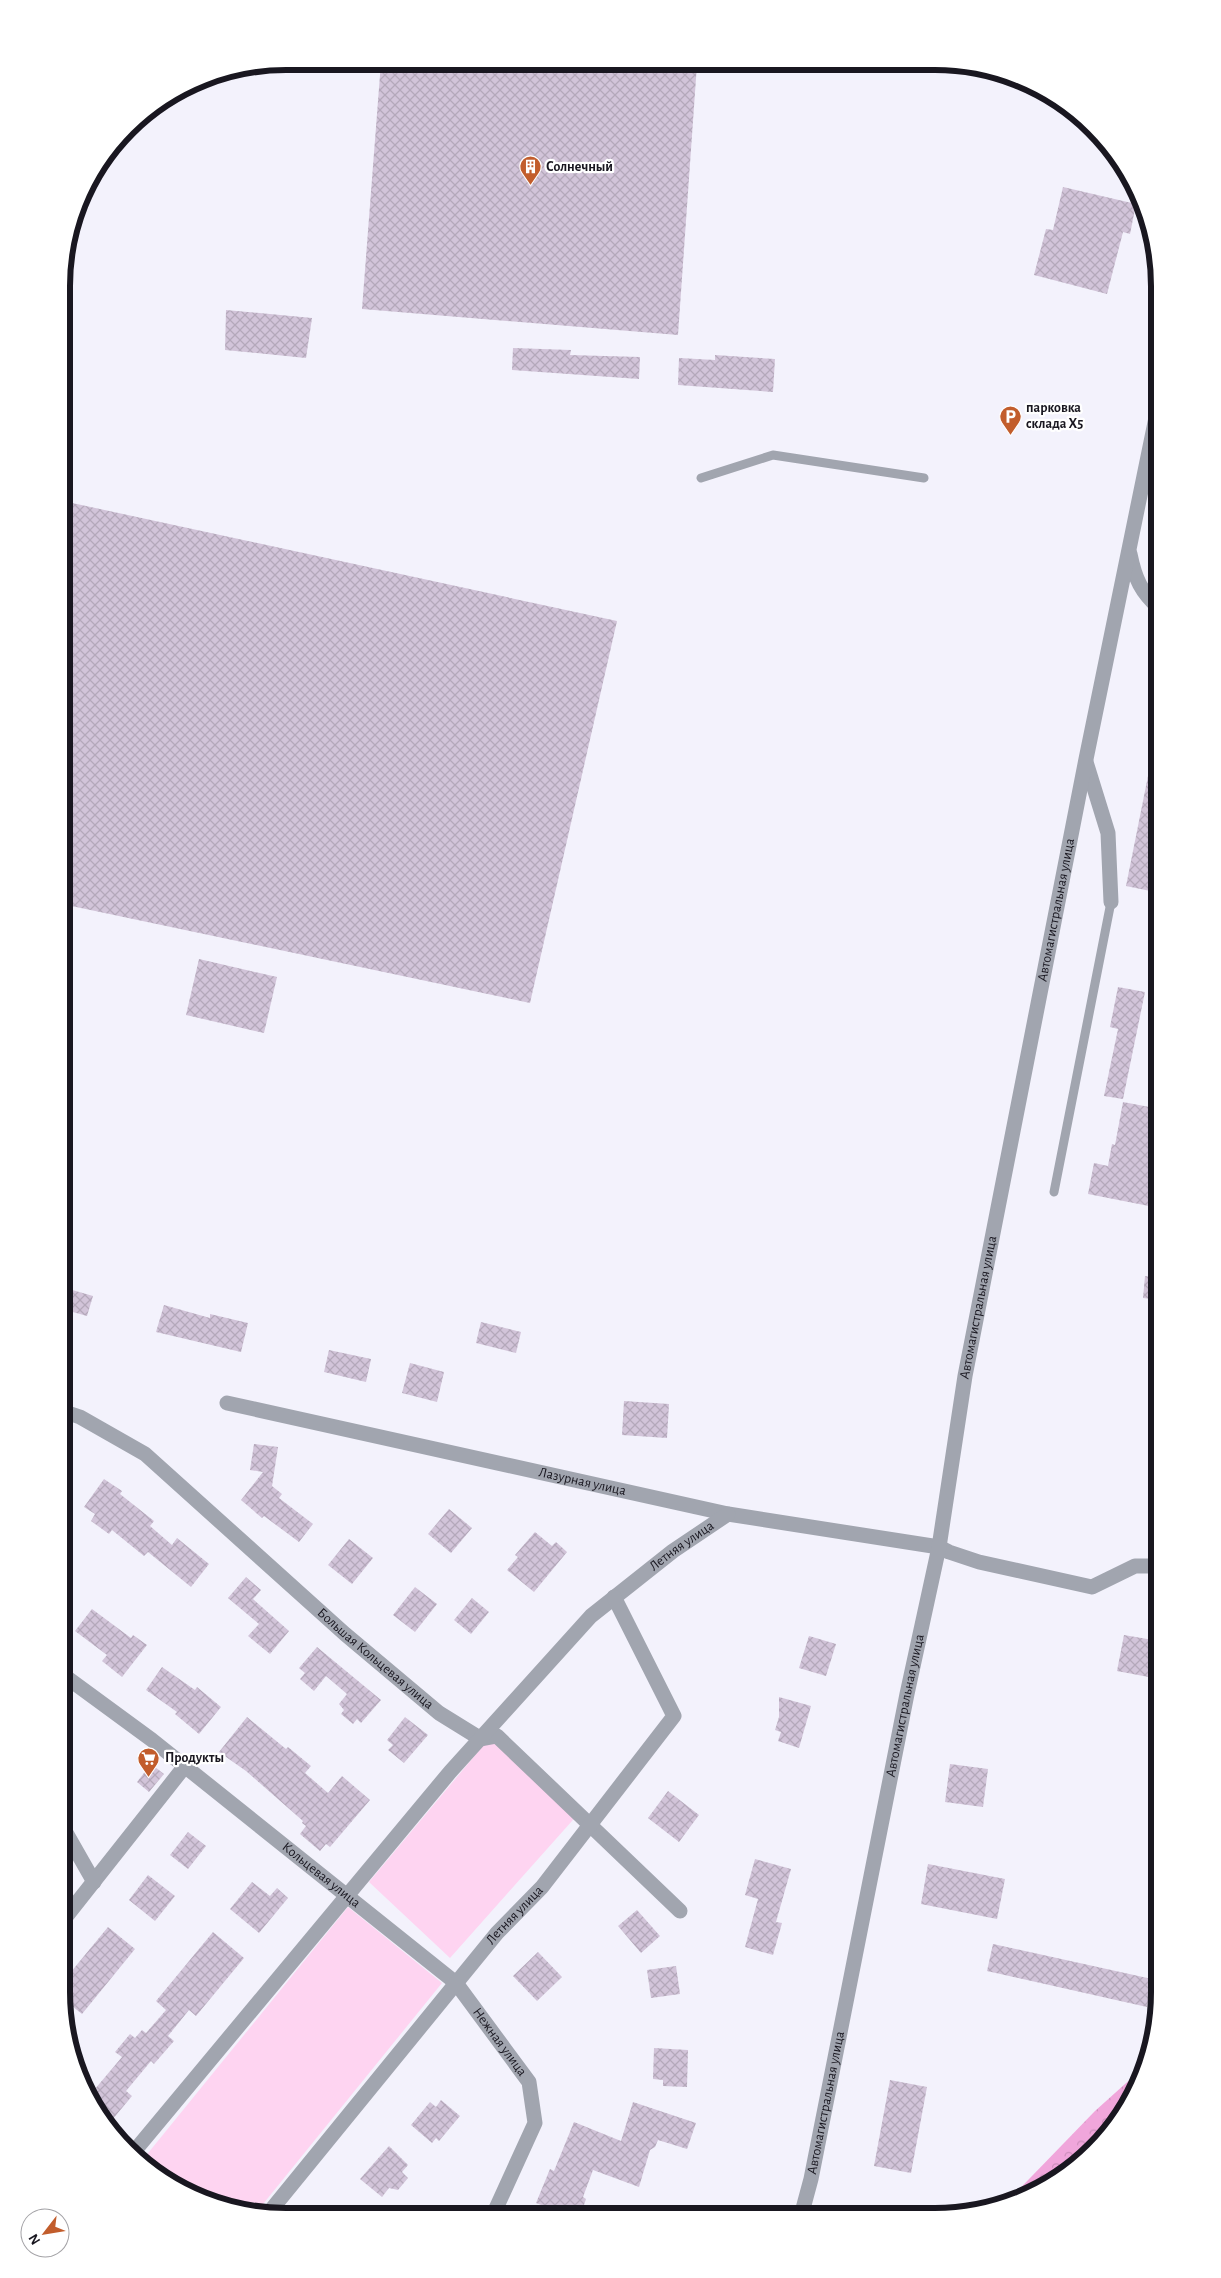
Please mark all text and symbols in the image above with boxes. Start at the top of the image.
building icon: Солнечный [518,155,542,186]
place label: Солнечный [546,160,613,174]
place label: парковка склада X5 [1026,401,1083,431]
parking icon: парковка склада X5 [998,404,1022,435]
street label: Автомагистральная улица [1035,837,1077,983]
street label: Автомагистральная улица [958,1234,999,1380]
street label: Лазурная улица [537,1465,628,1498]
street label: Летняя улица [647,1518,717,1574]
street label: Большая Кольцевая улица [315,1606,436,1712]
street label: Автомагистральная улица [884,1632,927,1778]
supermarket icon: Продукты [137,1746,161,1777]
place label: Продукты [165,1751,224,1765]
street label: Кольцевая улица [279,1840,363,1911]
street label: Летняя улица [484,1883,546,1947]
street label: Нежная улица [470,2005,530,2079]
street label: Автомагистральная улица [805,2029,847,2176]
north arrow [20,2208,70,2258]
text: N [26,2231,43,2247]

